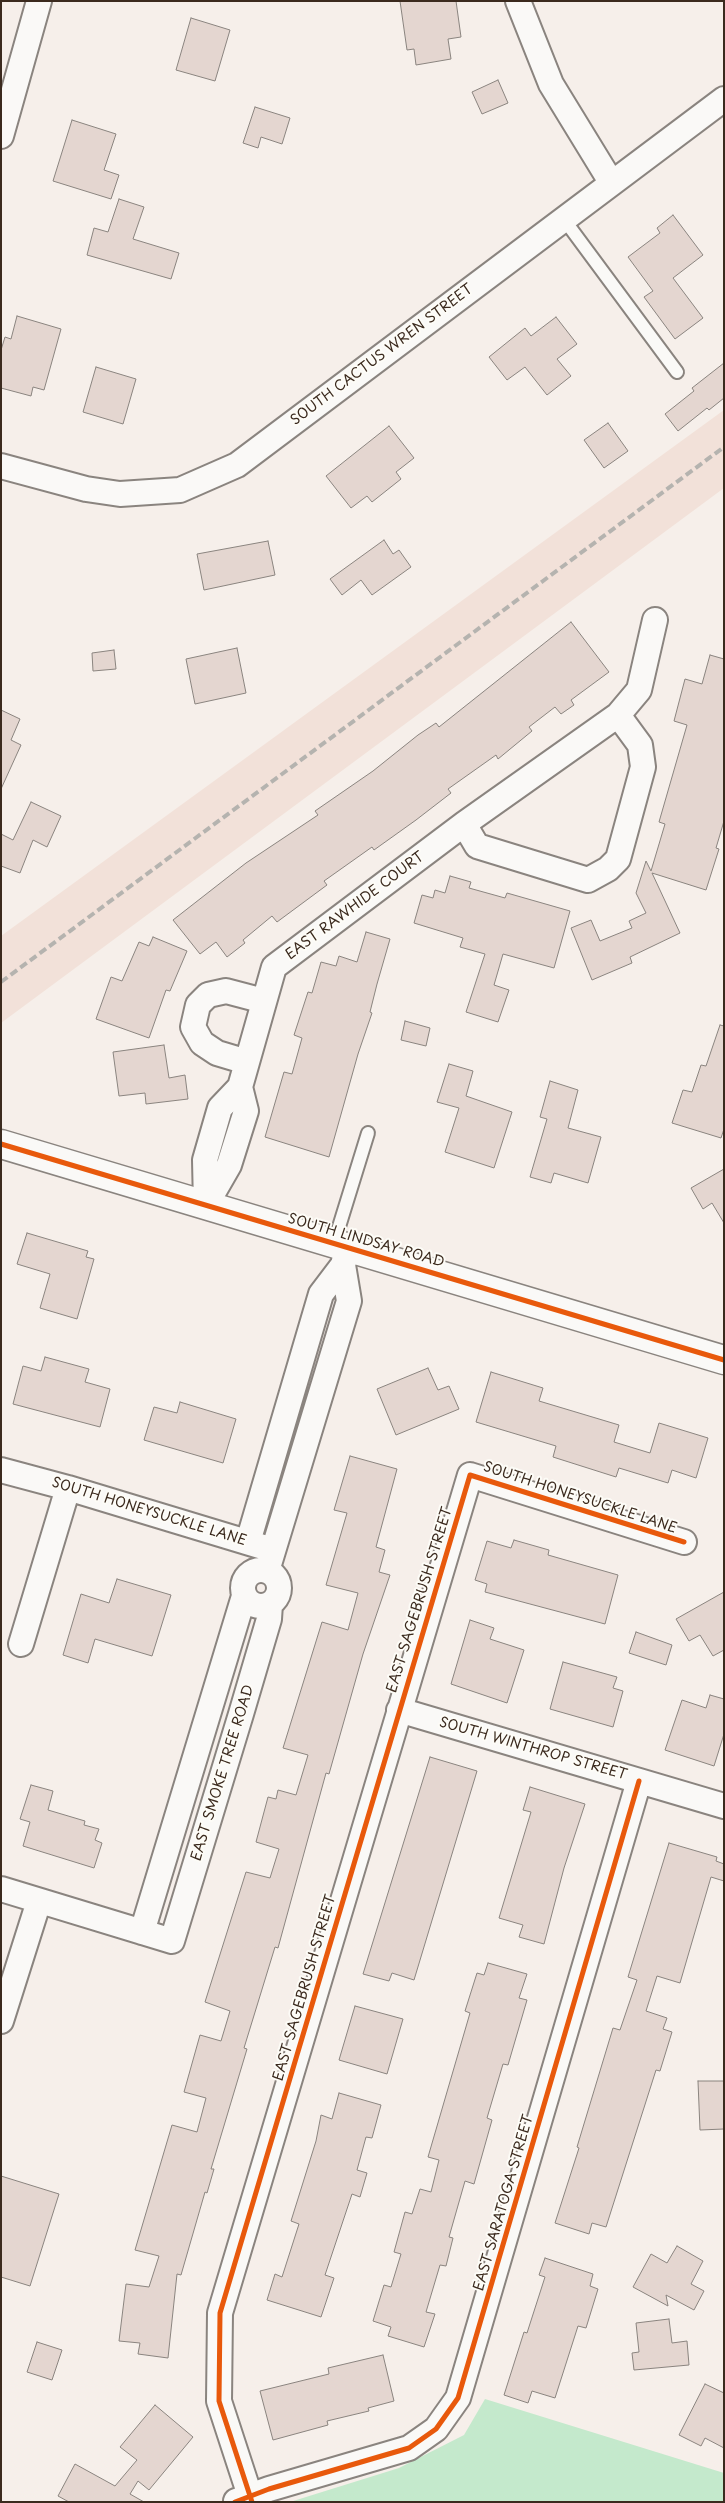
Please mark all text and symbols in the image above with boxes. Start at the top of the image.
street label: SOUTH CACTUS WREN STREET [288,281,476,429]
street label: EAST RAWHIDE COURT [283,848,427,964]
street label: SOUTH LINDSAY ROAD [286,1211,446,1271]
street label: SOUTH HONEYSUCKLE LANE [481,1459,679,1537]
street label: SOUTH HONEYSUCKLE LANE [50,1474,248,1550]
street label: EAST SAGEBRUSH STREET [384,1505,456,1695]
street label: EAST SMOKE TREE ROAD [188,1683,258,1863]
street label: SOUTH WINTHROP STREET [437,1714,629,1784]
street label: EAST SAGEBRUSH STREET [270,1893,340,2083]
street label: EAST SARATOGA STREET [471,2113,537,2293]

